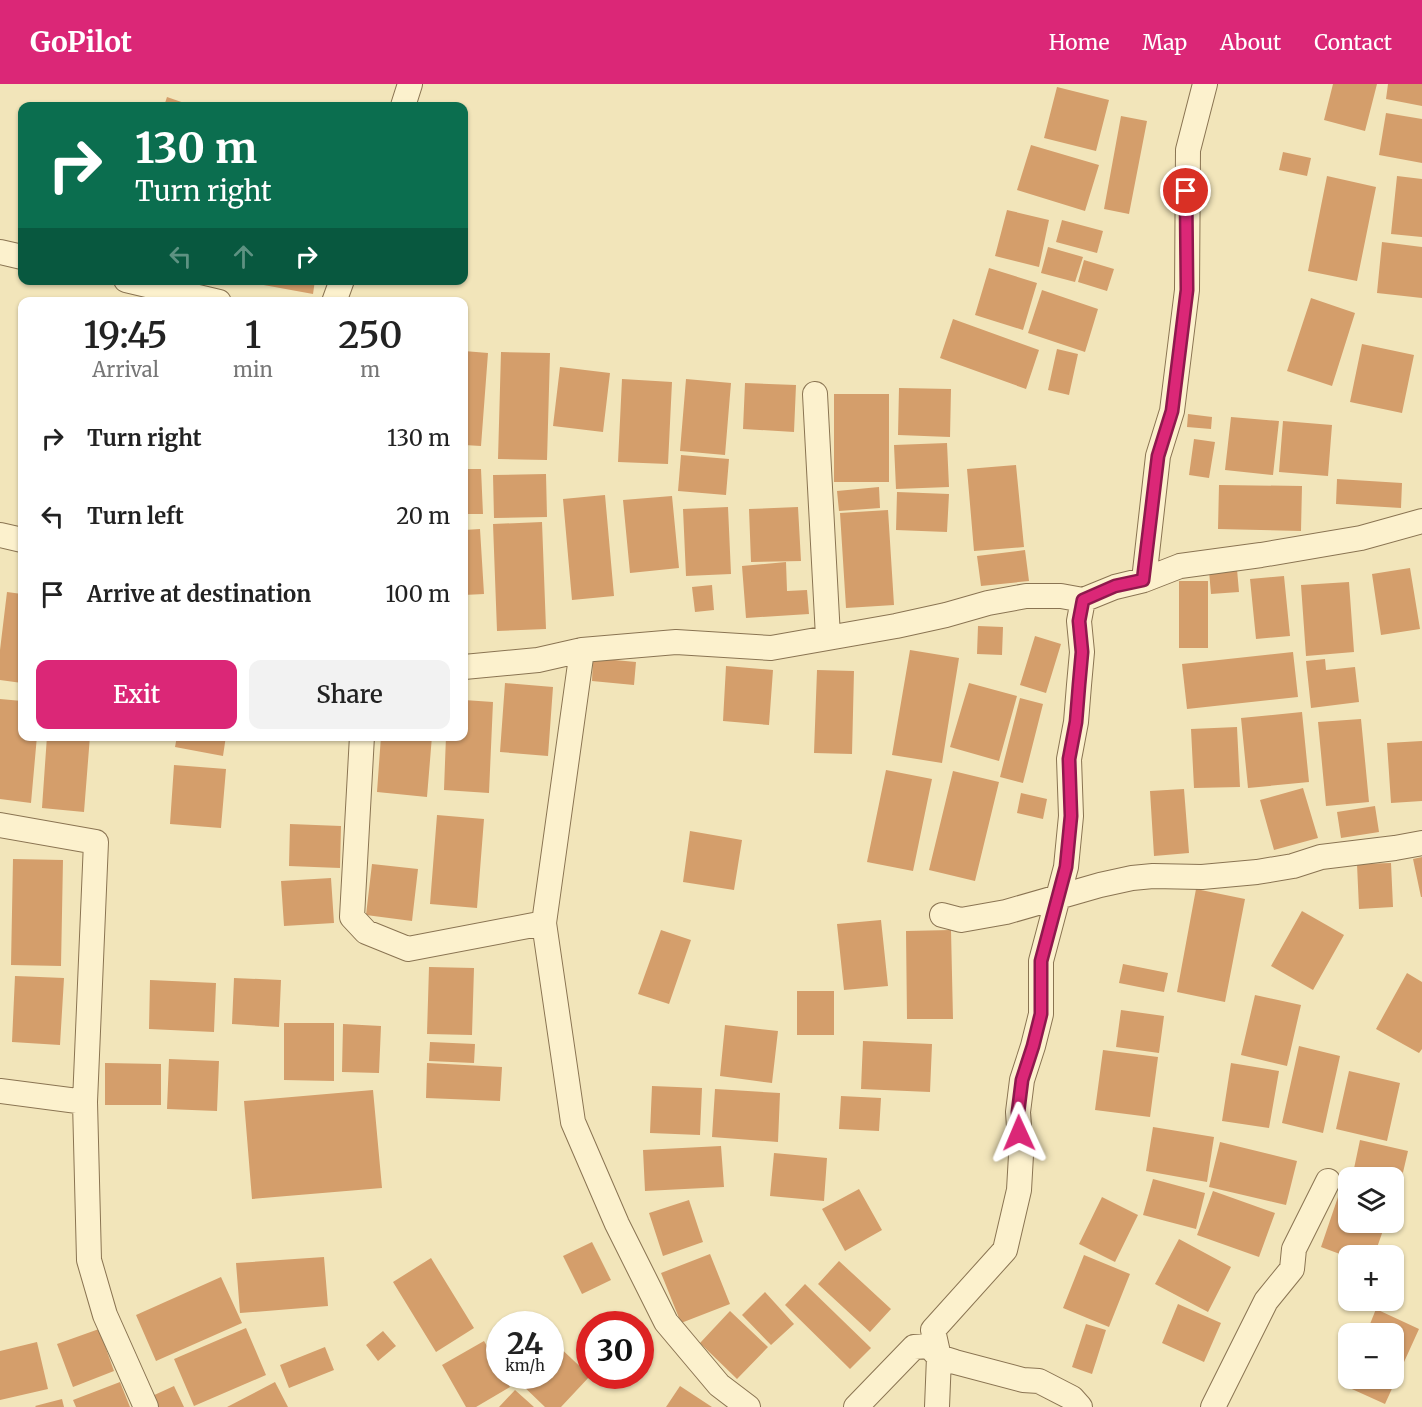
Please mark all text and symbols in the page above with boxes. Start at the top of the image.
text: GoPilot [30,24,132,60]
text: Home [1049,29,1109,56]
text: Map [1142,29,1187,56]
text: About [1220,29,1281,56]
text: Contact [1314,29,1392,56]
text: 130 m [135,122,257,174]
icon: right [36,126,114,204]
pin [1160,165,1211,216]
text: Turn right [135,174,272,208]
icon: arrive [1169,174,1202,207]
icon: left [164,240,197,273]
icon: ahead [227,240,260,273]
icon: right [290,240,323,273]
text: 19:45 [84,313,167,358]
text: 1 [245,313,261,358]
text: 250 [338,313,402,358]
text: Arrival [92,357,159,382]
text: min [233,357,273,382]
text: m [360,357,380,382]
icon: right [36,422,69,455]
text: Turn right [87,424,201,452]
text: 130 m [387,424,450,452]
icon: left [36,500,69,533]
text: Turn left [87,502,184,530]
text: 20 m [396,502,450,530]
icon: arrive [36,578,69,611]
text: Arrive at destination [87,580,311,608]
text: 100 m [385,580,450,608]
button: Exit [36,660,237,729]
button: Share [249,660,450,729]
position arrow [987,1101,1051,1165]
map controls [1338,1167,1404,1389]
button: layers [1338,1167,1404,1233]
button: + [1338,1245,1404,1311]
speed limit sign: 30 [576,1311,654,1389]
button: − [1338,1323,1404,1389]
text: 24 [507,1324,543,1362]
text: km/h [505,1356,545,1375]

